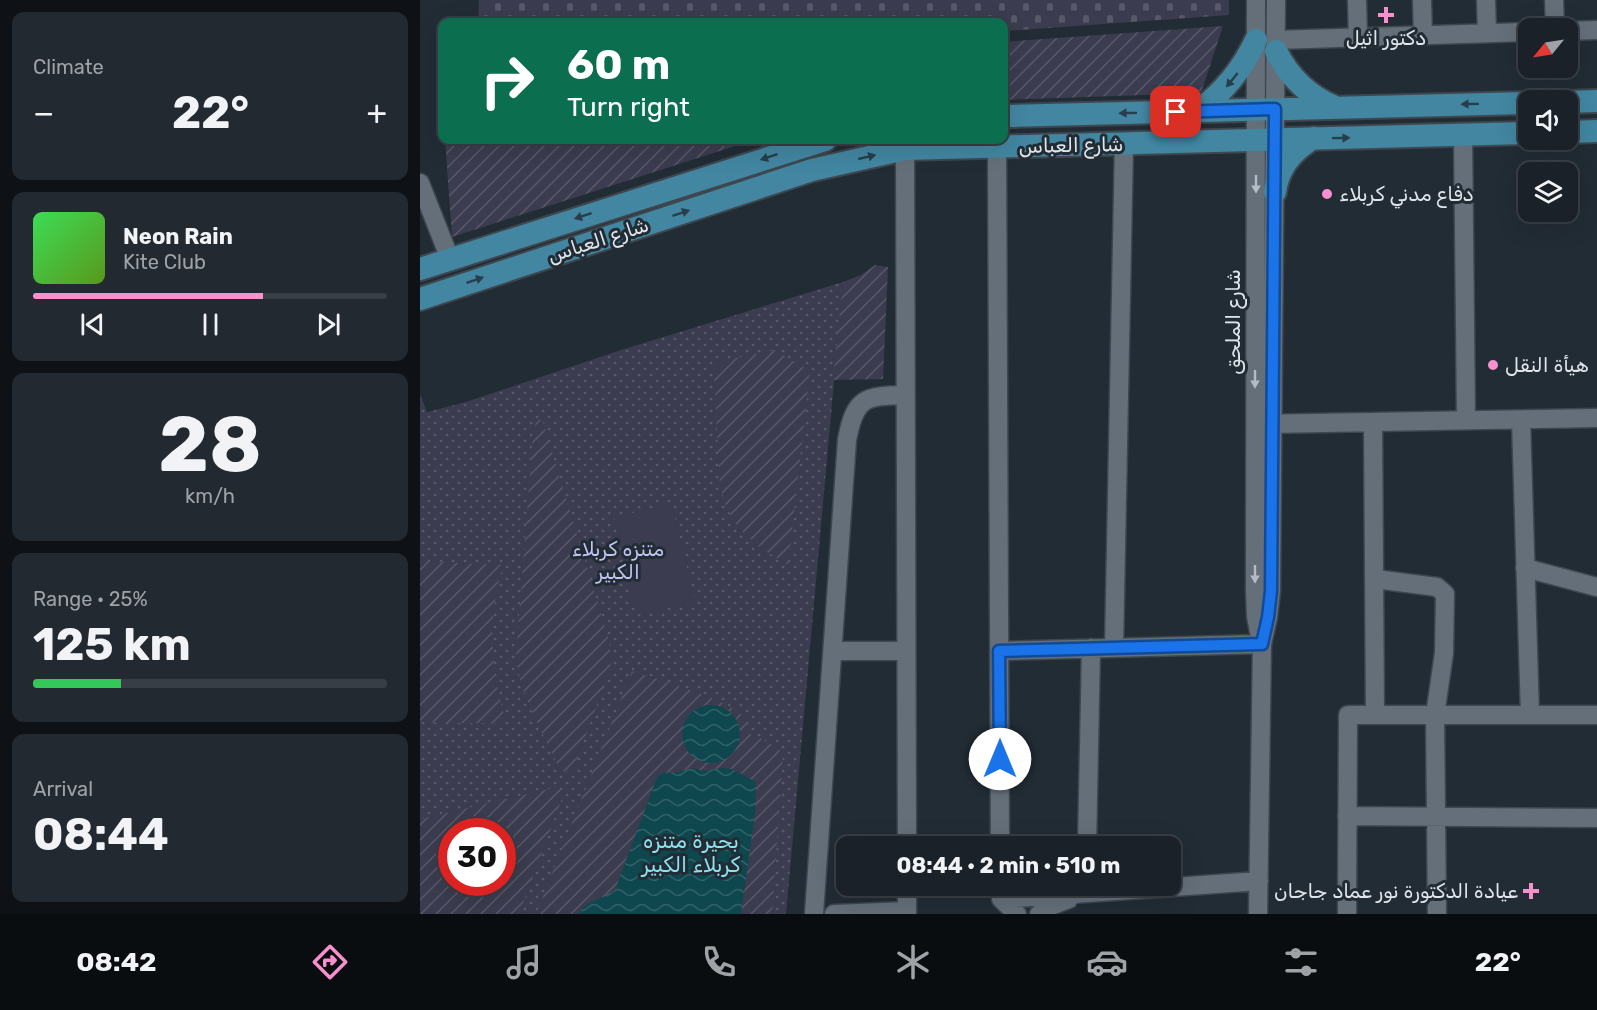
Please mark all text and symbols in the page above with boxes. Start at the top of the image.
marker: دكتور اثيل [1377,6,1395,24]
north arrow [1518,18,1578,78]
map controls [1518,18,1578,222]
place label: دكتور اثيل [1346,26,1426,50]
text: 60 m [567,40,670,90]
icon: right [468,42,546,120]
text: Climate [33,55,104,79]
one-way arrow [1226,72,1239,87]
text: 22° [172,86,249,139]
pin [1150,86,1201,137]
button: sound [1518,90,1578,150]
text: Turn right [567,91,690,123]
text: − [33,93,54,132]
text: + [366,93,387,132]
icon: arrive [1159,95,1192,128]
one-way arrow [1461,99,1480,109]
one-way arrow [1119,108,1138,117]
street label: شارع العباس [1018,132,1124,160]
one-way arrow [1331,133,1350,142]
one-way arrow [858,152,877,162]
one-way arrow [760,153,778,162]
button: layers [1518,162,1578,222]
one-way arrow [1251,175,1261,194]
place label: دفاع مدني كربلاء [1339,182,1474,209]
marker: دفاع مدني كربلاء [1320,187,1334,201]
one-way arrow [672,208,690,217]
street label: شارع العباس [544,212,652,270]
one-way arrow [574,212,592,221]
text: Neon Rain [123,223,233,250]
text: Kite Club [123,250,206,274]
street label: شارع الملحق [1221,269,1247,375]
one-way arrow [467,275,485,285]
icon: previous [76,308,109,341]
icon: pause [194,308,227,341]
icon: next [312,308,345,341]
place label: هيأة النقل [1505,353,1589,377]
marker: هيأة النقل [1486,358,1500,372]
one-way arrow [1250,370,1260,389]
text: 28 [158,398,262,491]
text: km/h [185,484,235,508]
park label: متنزه كربلاء الكبير [572,537,664,584]
one-way arrow [1250,565,1260,584]
text: Range · 25% [33,587,148,611]
text: 125 km [33,618,191,671]
position arrow [968,727,1032,791]
text: Arrival [33,777,93,801]
text: 08:44 [33,808,169,861]
speed limit sign: 30 [438,818,516,896]
water label: بحيرة متنزه كربلاء الكبير [640,828,741,877]
text: 08:44 · 2 min · 510 m [897,852,1120,879]
place label: عيادة الدكتورة نور عماد جاجان [1274,879,1518,903]
marker: عيادة الدكتورة نور عماد جاجان [1522,882,1540,900]
icon: directions [309,941,351,983]
icon: music [503,941,545,983]
icon: phone [698,941,740,983]
icon: climate [892,941,934,983]
icon: car [1086,941,1128,983]
icon: filters [1280,941,1322,983]
text: 08:42 [76,946,157,978]
text: 22° [1475,946,1521,978]

